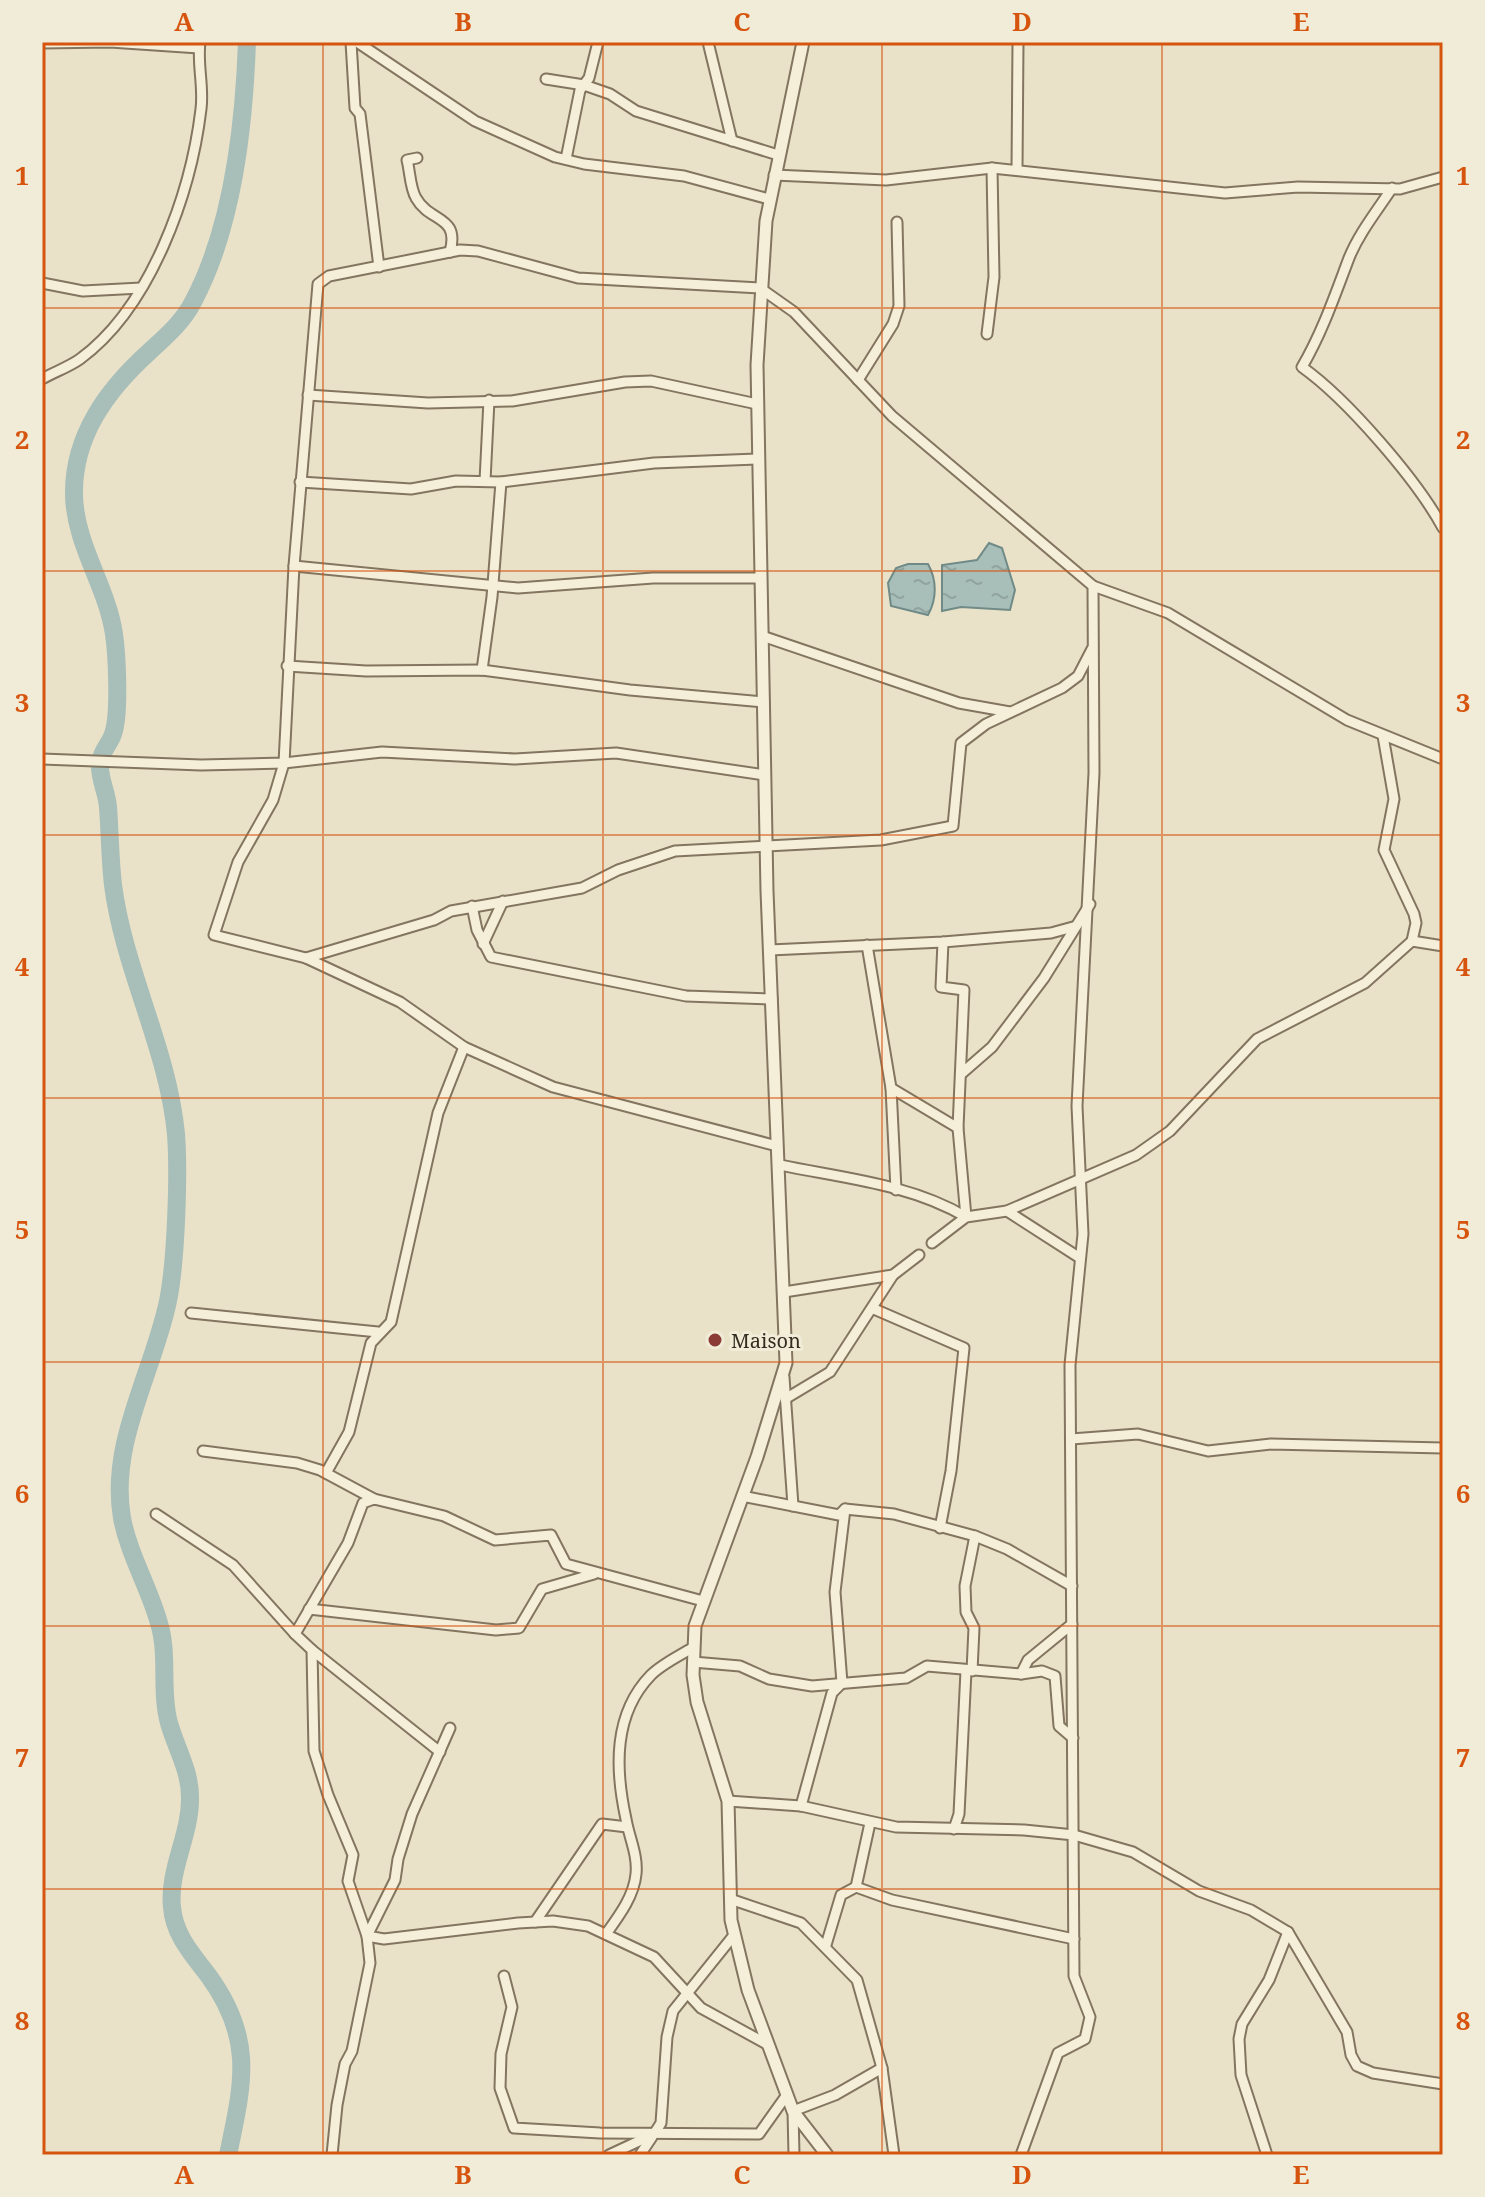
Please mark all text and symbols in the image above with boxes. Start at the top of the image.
text: A [174,3,194,39]
text: B [454,3,472,39]
text: C [733,3,751,39]
text: D [1012,3,1032,39]
text: E [1293,3,1310,39]
text: 1 [15,157,29,193]
text: 1 [1456,157,1470,193]
text: 2 [15,421,29,457]
text: 2 [1456,421,1470,457]
text: 3 [15,684,29,720]
text: 3 [1456,684,1470,720]
text: 4 [15,948,30,984]
text: 4 [1456,948,1471,984]
text: 5 [15,1211,29,1247]
text: 5 [1456,1211,1470,1247]
place label: Maison [731,1327,801,1354]
marker: Maison [706,1331,724,1349]
text: 6 [15,1475,29,1511]
text: 6 [1456,1475,1470,1511]
text: 7 [15,1739,29,1775]
text: 7 [1456,1739,1470,1775]
text: 8 [15,2002,29,2038]
text: 8 [1456,2002,1470,2038]
text: A [174,2156,194,2192]
text: B [454,2156,472,2192]
text: C [733,2156,751,2192]
text: D [1012,2156,1032,2192]
text: E [1293,2156,1310,2192]

